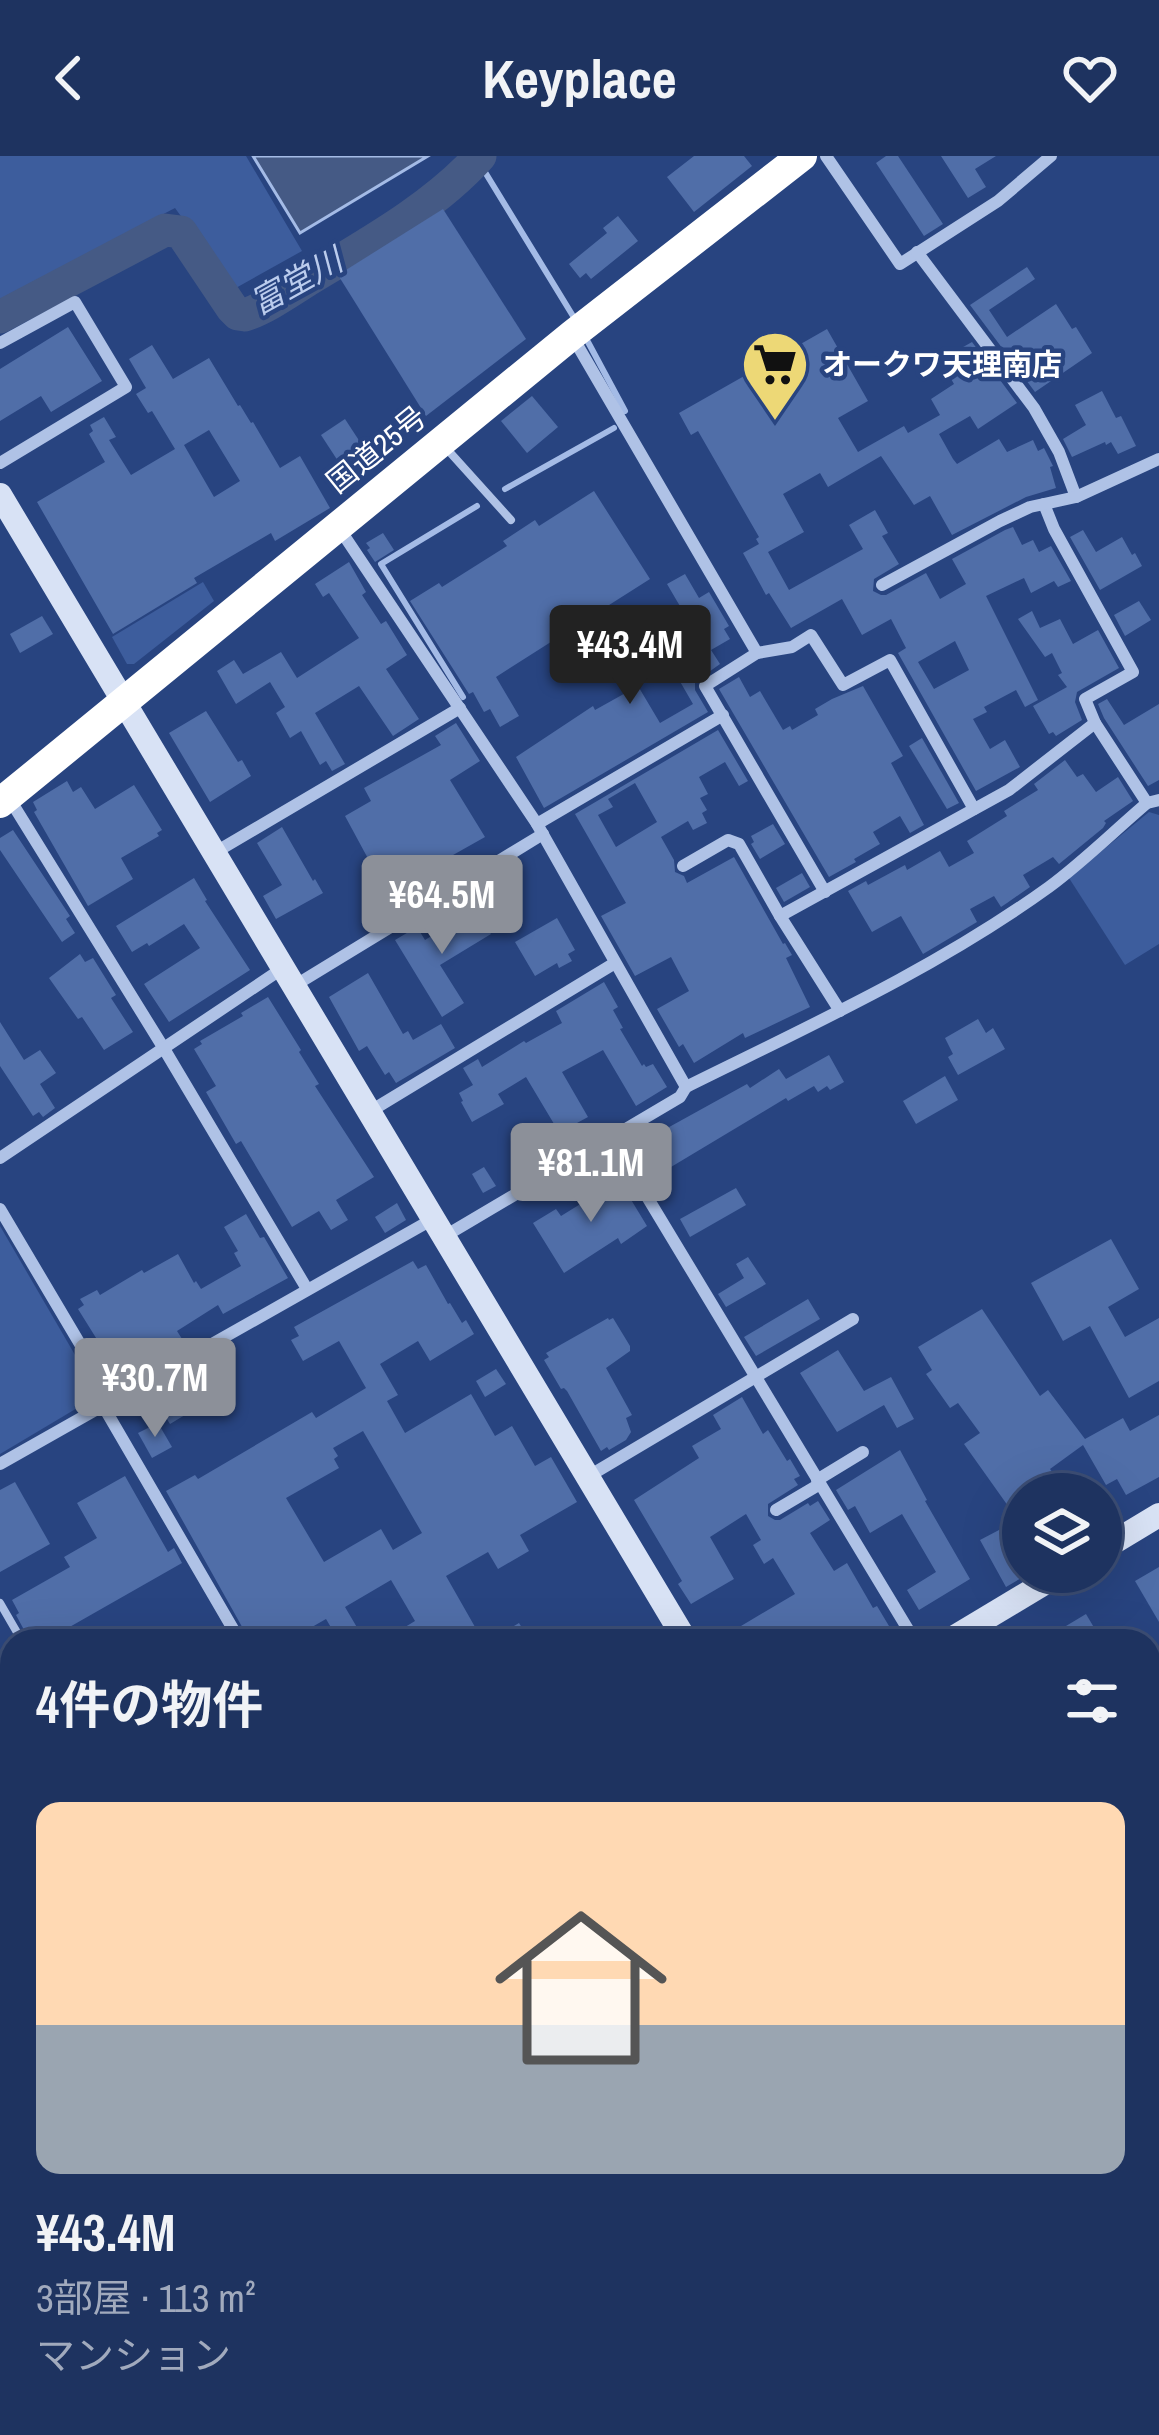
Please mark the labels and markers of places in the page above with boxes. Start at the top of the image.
supermarket icon: オークワ天理南店 [740,329,810,423]
place label: オークワ天理南店 [822,344,1062,384]
pin: ¥43.4M [532,605,728,707]
pin: ¥64.5M [344,855,540,957]
pin: ¥81.1M [493,1123,689,1225]
pin: ¥30.7M [57,1338,253,1440]

